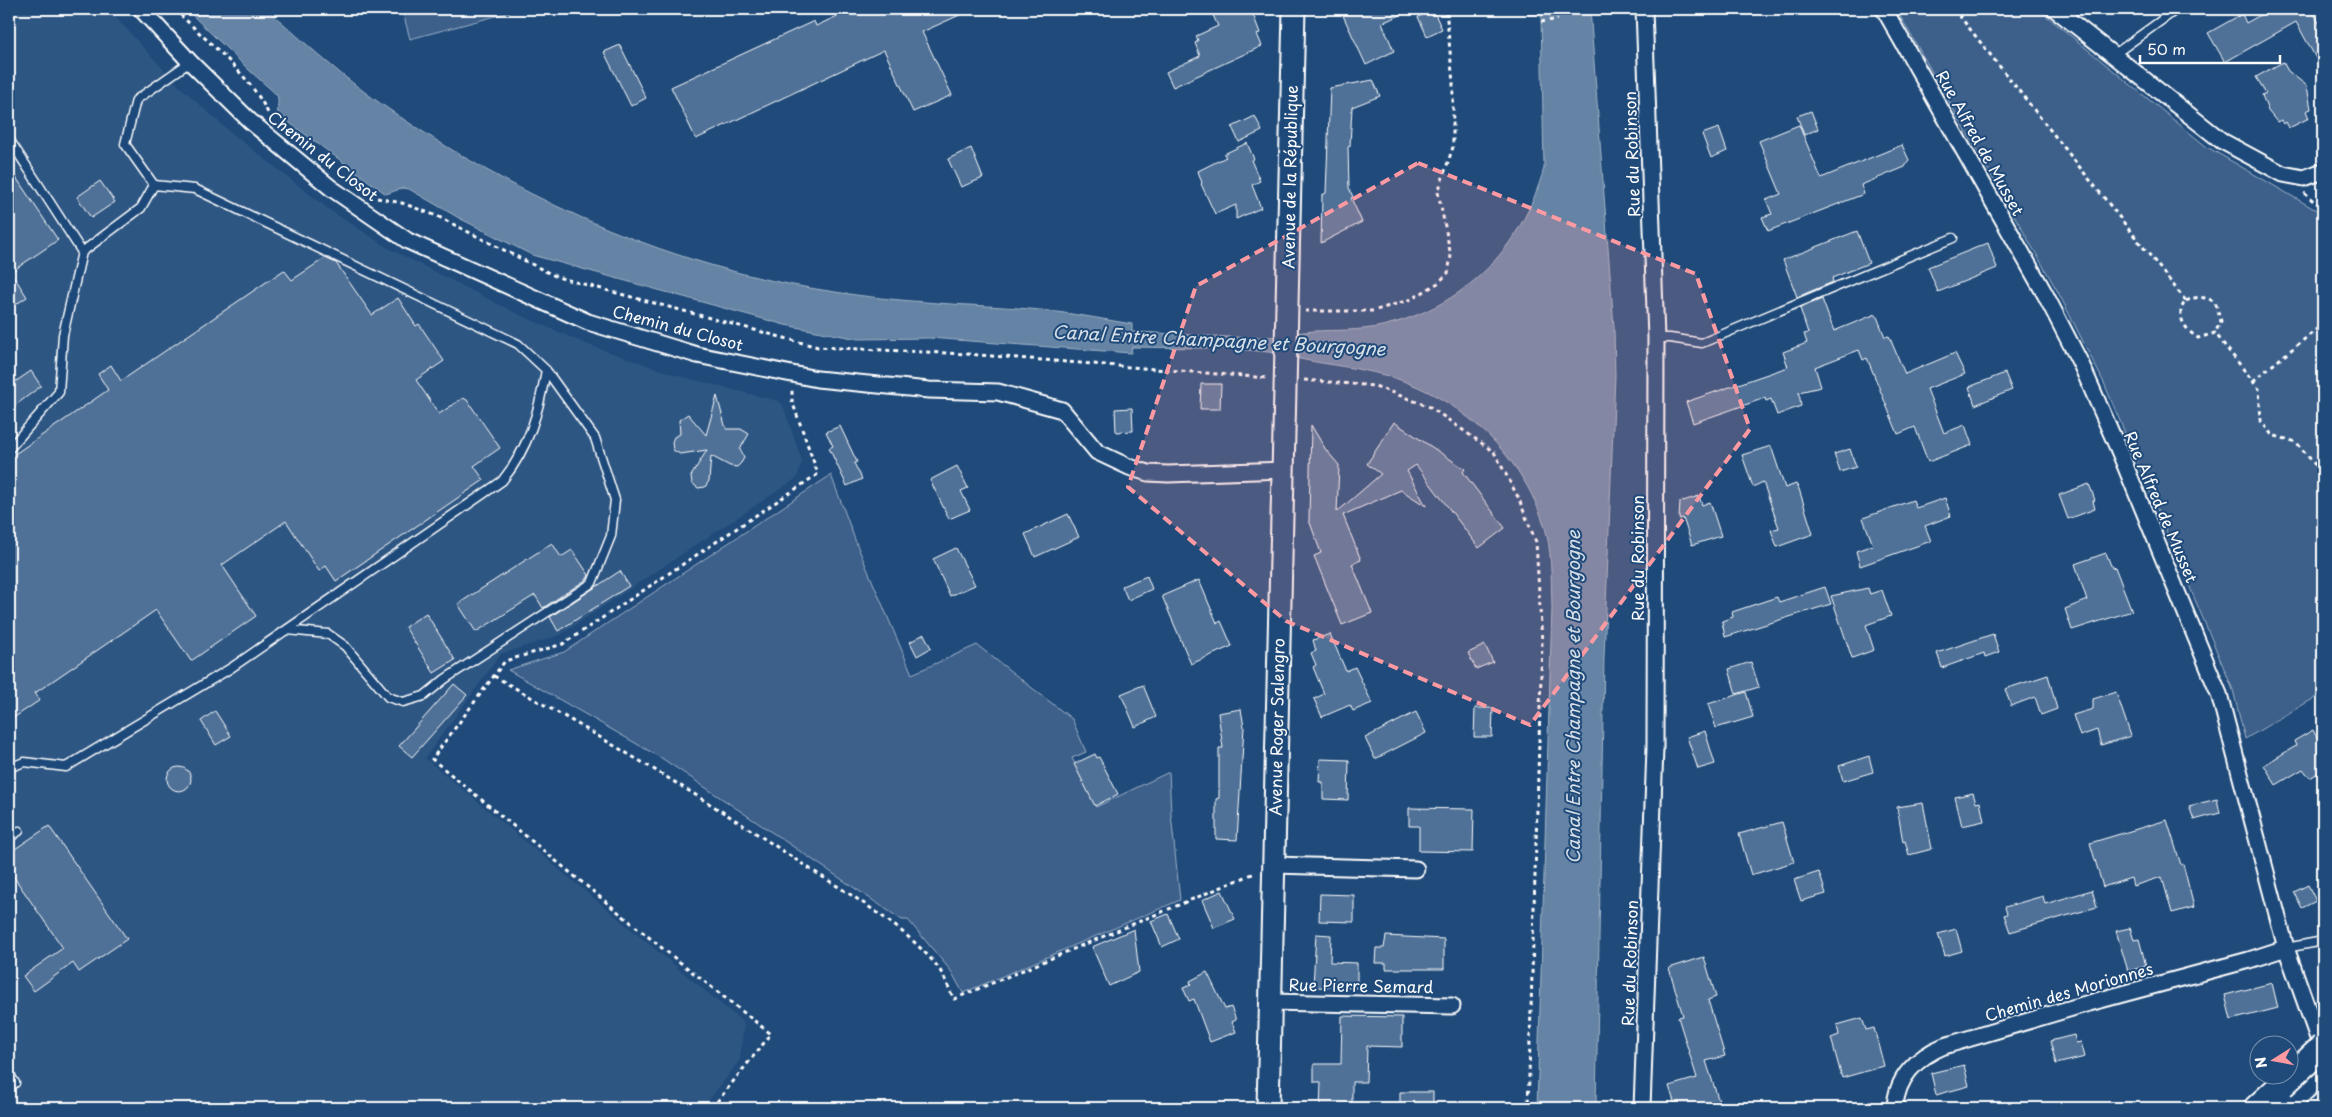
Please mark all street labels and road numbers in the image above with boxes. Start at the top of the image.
street label: Rue Alfred de Musset [1931,66,2031,220]
street label: Avenue de la République [1275,85,1303,269]
street label: Rue du Robinson [1617,91,1645,217]
street label: Chemin du Closot [263,104,384,206]
street label: Chemin du Closot [610,298,747,356]
street label: Rue Alfred de Musset [2119,427,2205,586]
street label: Rue du Robinson [1625,495,1649,621]
street label: Avenue Roger Salengro [1262,638,1290,816]
street label: Rue du Robinson [1615,900,1643,1026]
street label: Chemin des Morionnes [1982,956,2156,1027]
street label: Rue Pierre Semard [1288,972,1434,998]

